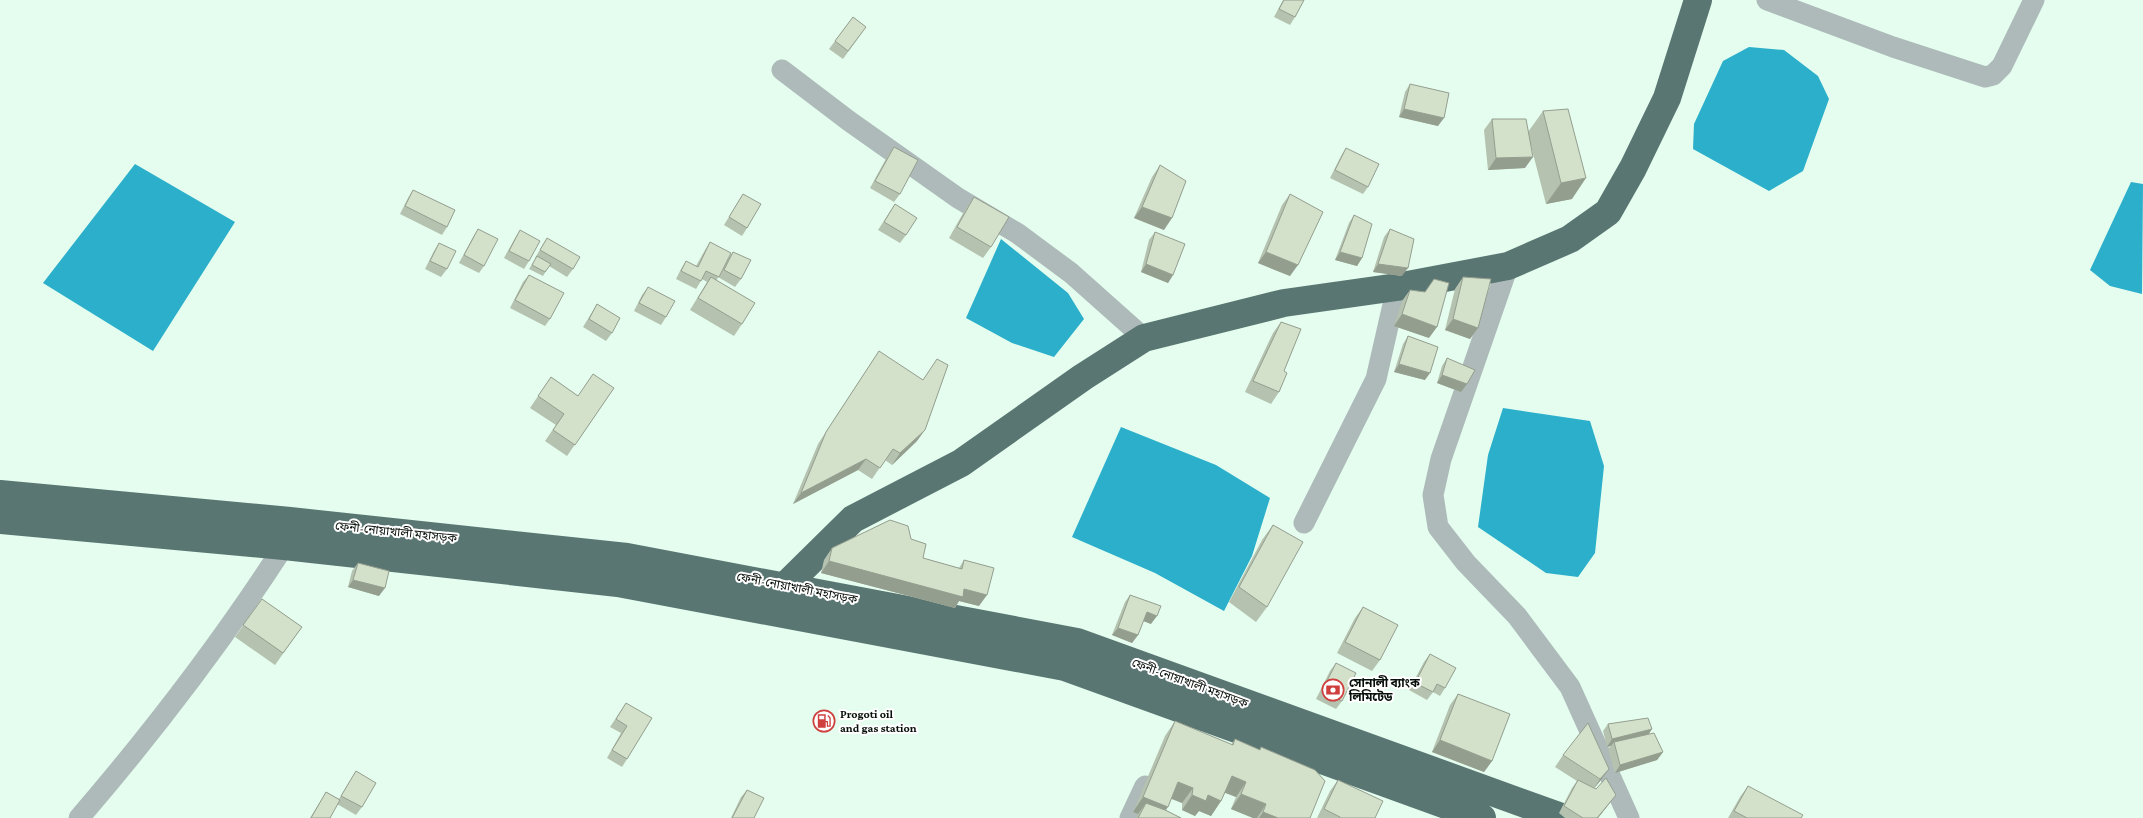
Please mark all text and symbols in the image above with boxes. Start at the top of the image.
street label: ফেনী-নোয়াখালী মহাসড়ক [334,518,458,545]
street label: ফেনী-নোয়াখালী মহাসড়ক [736,568,859,607]
street label: ফেনী-নোয়াখালী মহাসড়ক [1130,655,1251,711]
place label: সোনালী ব্যাংক লিমিটেড [1348,675,1420,704]
bank icon: সোনালী ব্যাংক লিমিটেড [1321,678,1345,702]
place label: Progoti oil and gas station [840,707,917,735]
fuel station icon: Progoti oil and gas station [812,709,836,733]

